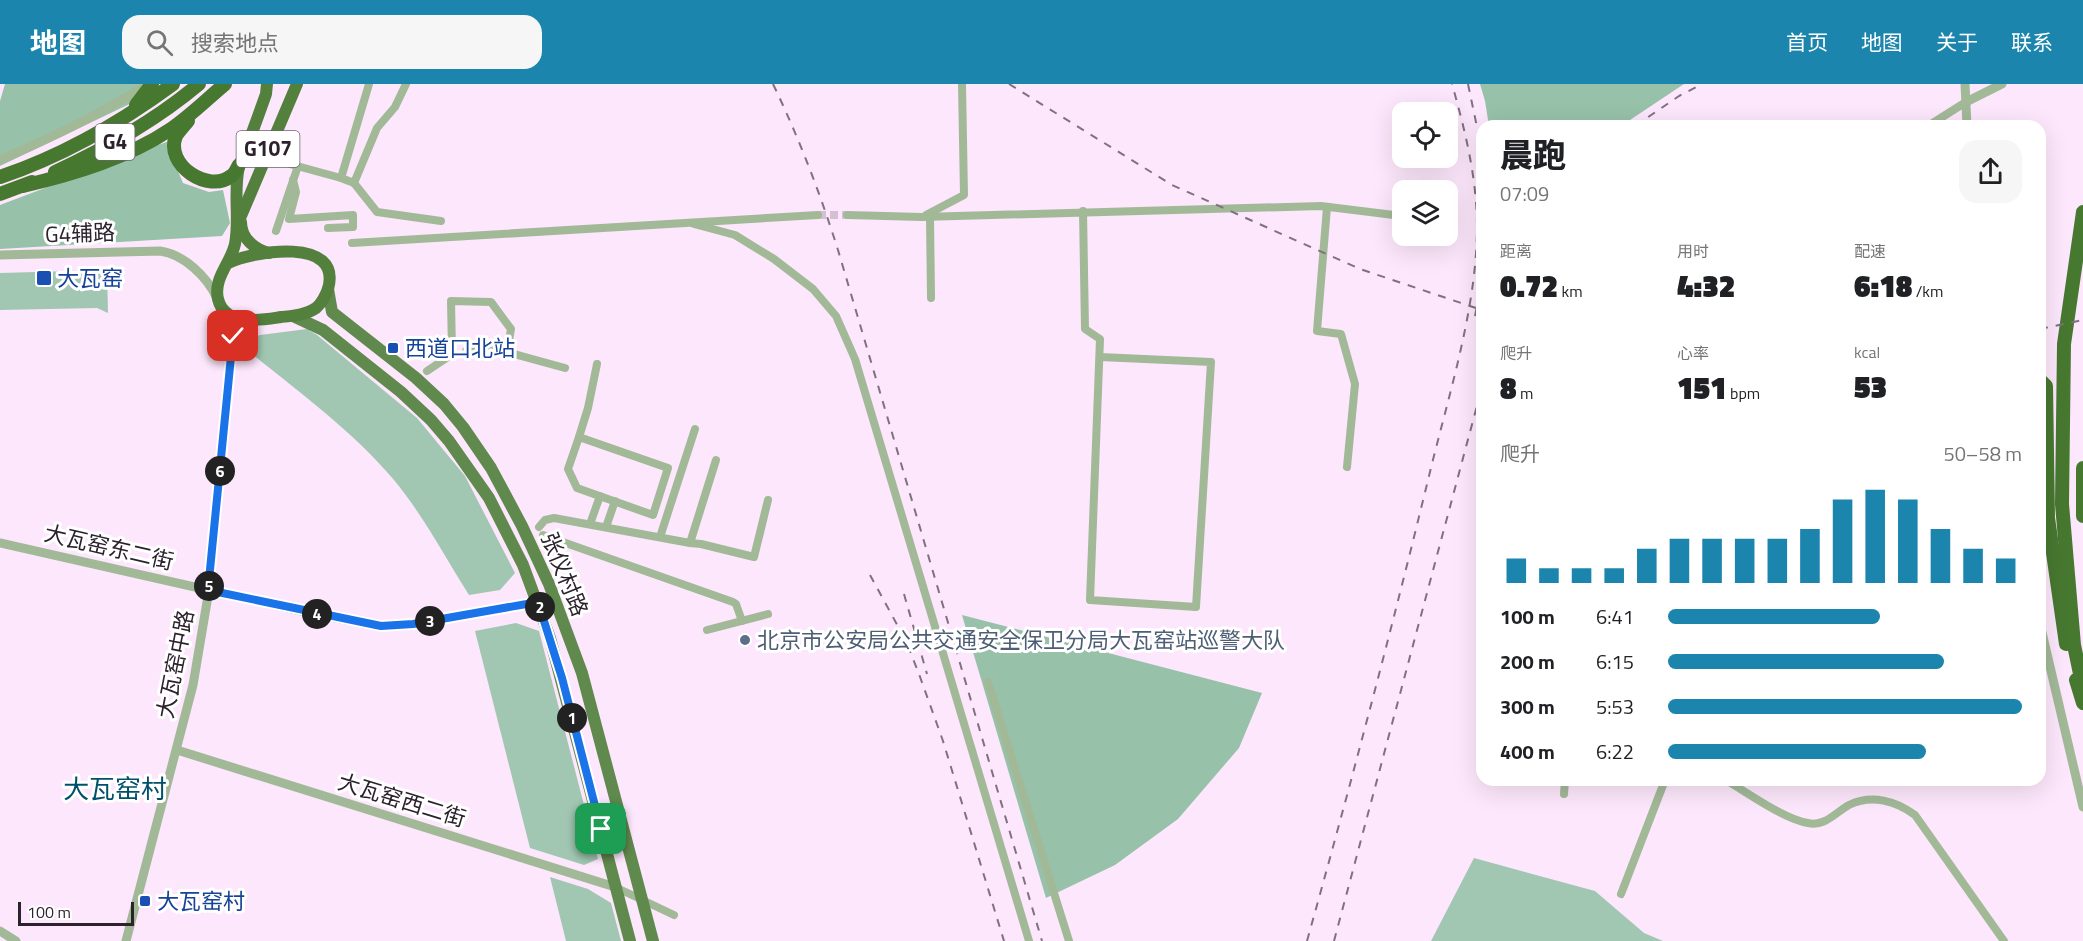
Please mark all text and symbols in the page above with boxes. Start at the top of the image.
search box [122,15,542,69]
text: 地图 [30,21,86,64]
icon: search [143,26,176,59]
text: 搜索地点 [191,26,279,60]
text: 首页 [1786,26,1828,58]
text: 地图 [1861,26,1903,58]
text: 关于 [1936,26,1978,58]
text: 联系 [2011,26,2053,58]
map controls [1392,102,1458,246]
button: locate [1392,102,1458,168]
road number: G4 [96,124,134,160]
text: 晨跑 [1500,130,1566,180]
road number: G107 [236,131,300,167]
button: share [1959,140,2022,203]
text: 07:09 [1500,178,1549,209]
button: layers [1392,180,1458,246]
street label: G4辅路 [44,215,116,251]
text: 距离 [1500,239,1532,263]
text: 用时 [1677,239,1709,263]
text: 配速 [1854,239,1886,263]
place label: 大瓦窑 [57,261,123,295]
text: 0.72 [1500,263,1558,309]
text: 4:32 [1677,263,1735,309]
text: 6:18 [1854,263,1912,309]
marker: 大瓦窑 [35,269,53,287]
text: km [1558,279,1583,303]
text: /km [1912,279,1943,303]
pin [207,310,258,361]
icon: check [216,319,249,352]
place label: 西道口北站 [405,331,515,365]
text: kcal [1854,340,1880,364]
marker: 西道口北站 [386,341,400,355]
text: 爬升 [1500,341,1532,365]
text: 心率 [1677,341,1709,365]
text: 53 [1854,364,1887,410]
text: 8 [1500,365,1517,411]
text: 151 [1677,365,1727,411]
text: m [1517,381,1533,405]
text: bpm [1727,381,1760,405]
text: 爬升 [1500,438,1540,469]
text: 50–58 m [1943,438,2022,469]
pin: 6 [205,456,235,486]
text: 6 [216,459,224,483]
street label: 大瓦窑东二街 [41,516,177,578]
street label: 张仪村路 [533,527,597,621]
pin: 5 [194,571,224,601]
text: 5 [205,574,213,598]
pin: 2 [525,592,555,622]
text: 2 [536,595,544,619]
pin: 4 [302,599,332,629]
text: 100 m [1500,601,1555,632]
text: 6:41 [1596,601,1634,632]
text: 4 [313,602,321,626]
pin: 3 [415,606,445,636]
street label: 大瓦窑中路 [148,607,202,721]
text: 3 [426,609,434,633]
place label: 北京市公安局公共交通安全保卫分局大瓦窑站巡警大队 [757,623,1285,657]
marker: 北京市公安局公共交通安全保卫分局大瓦窑站巡警大队 [738,633,752,647]
text: 200 m [1500,646,1555,677]
text: 6:15 [1596,646,1634,677]
text: 300 m [1500,691,1555,722]
text: 5:53 [1596,691,1634,722]
pin: 1 [557,703,587,733]
text: 1 [568,706,576,730]
text: 400 m [1500,736,1555,767]
text: 6:22 [1596,736,1634,767]
street label: 大瓦窑西二街 [334,764,470,836]
district label: 大瓦窑村 [63,769,167,808]
pin [575,803,626,854]
icon: arrive [584,812,617,845]
place label: 大瓦窑村 [157,884,245,918]
marker: 大瓦窑村 [138,894,152,908]
scale bar [18,899,134,926]
text: 100 m [27,900,71,924]

